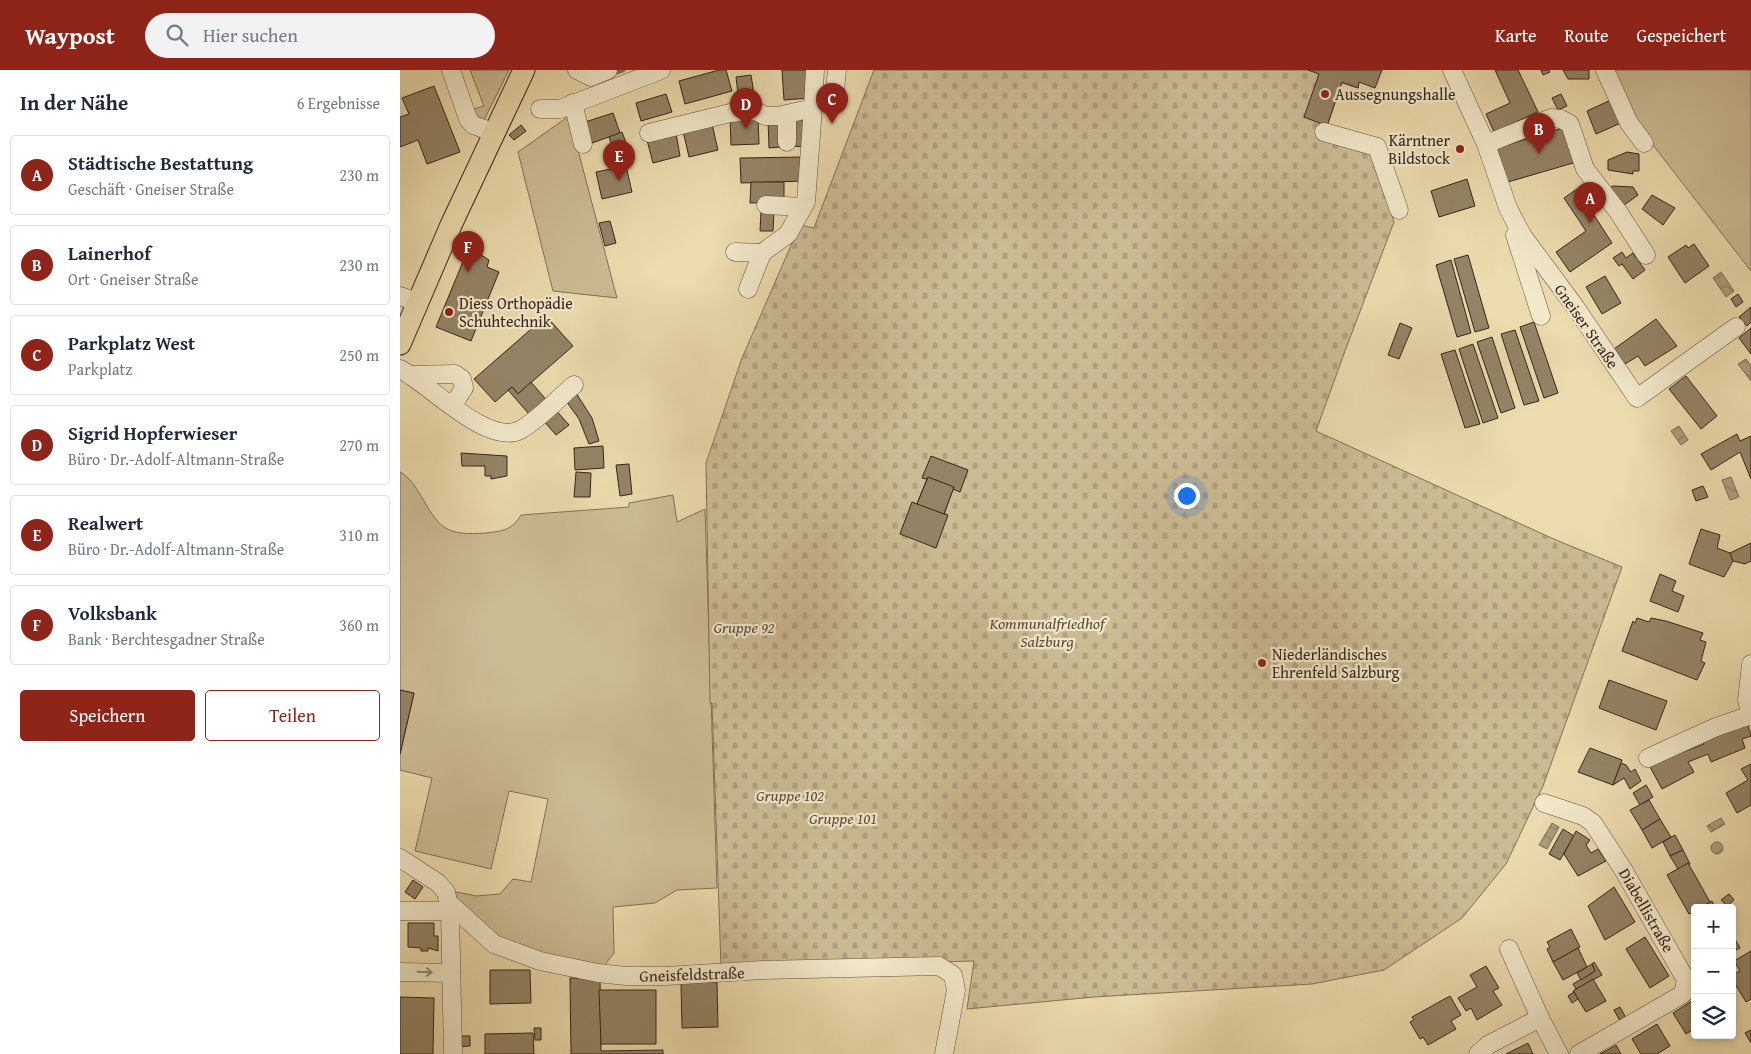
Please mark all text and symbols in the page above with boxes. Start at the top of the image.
search box [145,13,495,58]
text: Waypost [25,18,115,53]
icon: search [163,21,191,49]
text: Hier suchen [203,21,298,49]
text: Karte [1495,22,1536,49]
text: Route [1564,22,1609,49]
text: Gespeichert [1637,22,1726,49]
place label: Aussegnungshalle [1335,82,1456,106]
pin: C [816,83,848,124]
text: In der Nähe [20,87,128,118]
pin: D [730,88,762,129]
marker: Aussegnungshalle [1319,88,1331,100]
text: 6 Ergebnisse [297,91,380,115]
pin: B [1523,113,1555,154]
place label: Kärntner Bildstock [1388,128,1451,170]
pin: E [603,140,635,181]
marker: Kärntner Bildstock [1454,143,1466,155]
text: Städtische Bestattung [68,149,253,177]
text: A [32,163,42,187]
text: 230 m [339,163,379,187]
text: Geschäft · Gneiser Straße [68,177,234,201]
pin: A [1574,182,1606,223]
pin: F [452,231,484,272]
text: Lainerhof [68,239,151,267]
text: B [32,253,42,277]
text: 230 m [339,253,379,277]
text: Ort · Gneiser Straße [68,267,198,291]
street label: Gneiser Straße [1549,279,1625,373]
place label: Diess Orthopädie Schuhtechnik [459,291,573,333]
marker: Diess Orthopädie Schuhtechnik [443,306,455,318]
text: Parkplatz West [68,329,195,357]
text: C [32,343,42,367]
text: 250 m [339,343,379,367]
text: Parkplatz [68,357,132,381]
text: Sigrid Hopferwieser [68,419,238,447]
text: D [32,433,42,457]
text: 270 m [339,433,379,457]
text: Büro · Dr.-Adolf-Altmann-Straße [68,447,284,471]
your location [1174,483,1200,509]
text: Realwert [68,509,143,537]
text: E [33,523,41,547]
text: 310 m [339,523,379,547]
text: Büro · Dr.-Adolf-Altmann-Straße [68,537,284,561]
text: Volksbank [68,599,157,627]
park label: Kommunalfriedhof Salzburg [988,611,1108,653]
text: F [33,613,41,637]
text: 360 m [339,613,379,637]
park label: Gruppe 92 [713,615,775,639]
text: Bank · Berchtesgadner Straße [68,627,265,651]
place label: Niederländisches Ehrenfeld Salzburg [1272,642,1400,684]
marker: Niederländisches Ehrenfeld Salzburg [1256,657,1268,669]
button: Speichern [20,690,195,741]
button: Teilen [205,690,380,741]
park label: Gruppe 102 [756,783,824,807]
park label: Gruppe 101 [809,806,877,830]
street label: Diabellistraße [1613,863,1681,957]
map controls [1691,904,1736,1039]
button: + [1691,904,1736,949]
button: − [1691,949,1736,994]
street label: Gneisfeldstraße [639,960,745,988]
one-way arrow [417,968,433,977]
button: layers [1691,994,1736,1039]

